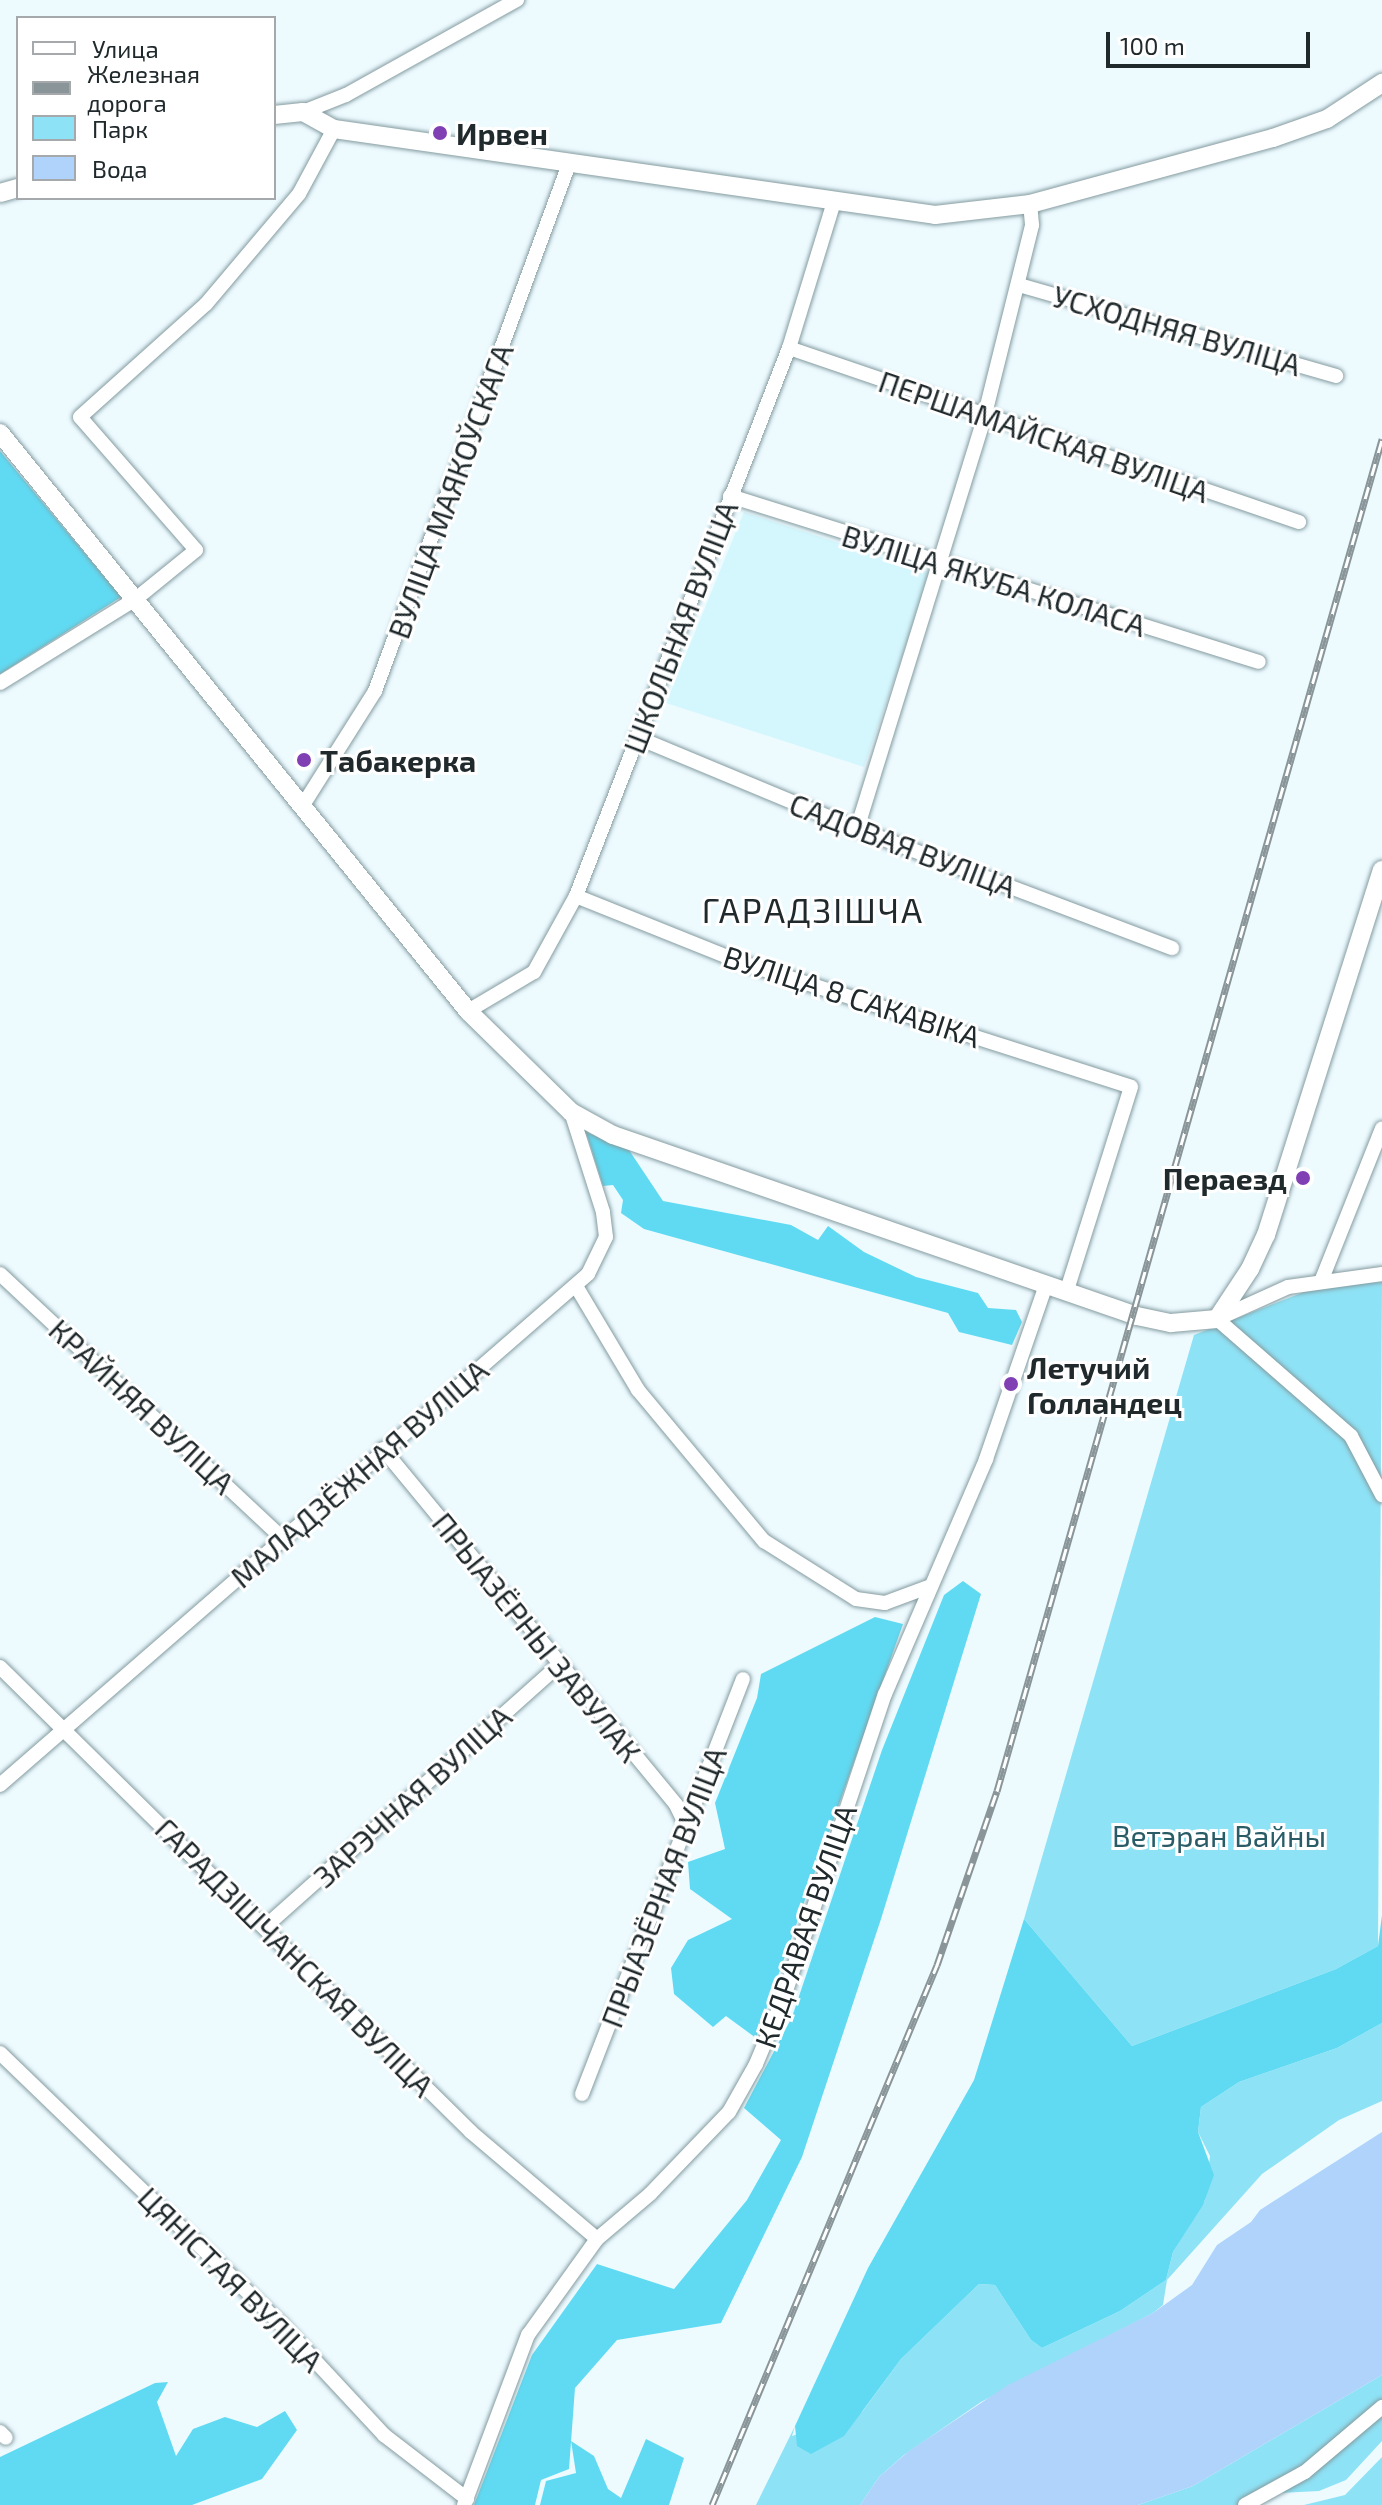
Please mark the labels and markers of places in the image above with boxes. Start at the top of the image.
place label: Ирвен [456,115,548,151]
marker: Ирвен [431,124,449,142]
place label: Табакерка [320,742,476,778]
marker: Табакерка [295,751,313,769]
place label: Пераезд [1163,1160,1287,1196]
marker: Пераезд [1294,1169,1312,1187]
place label: Летучий Голландец [1027,1349,1182,1420]
marker: Летучий Голландец [1002,1375,1020,1393]

